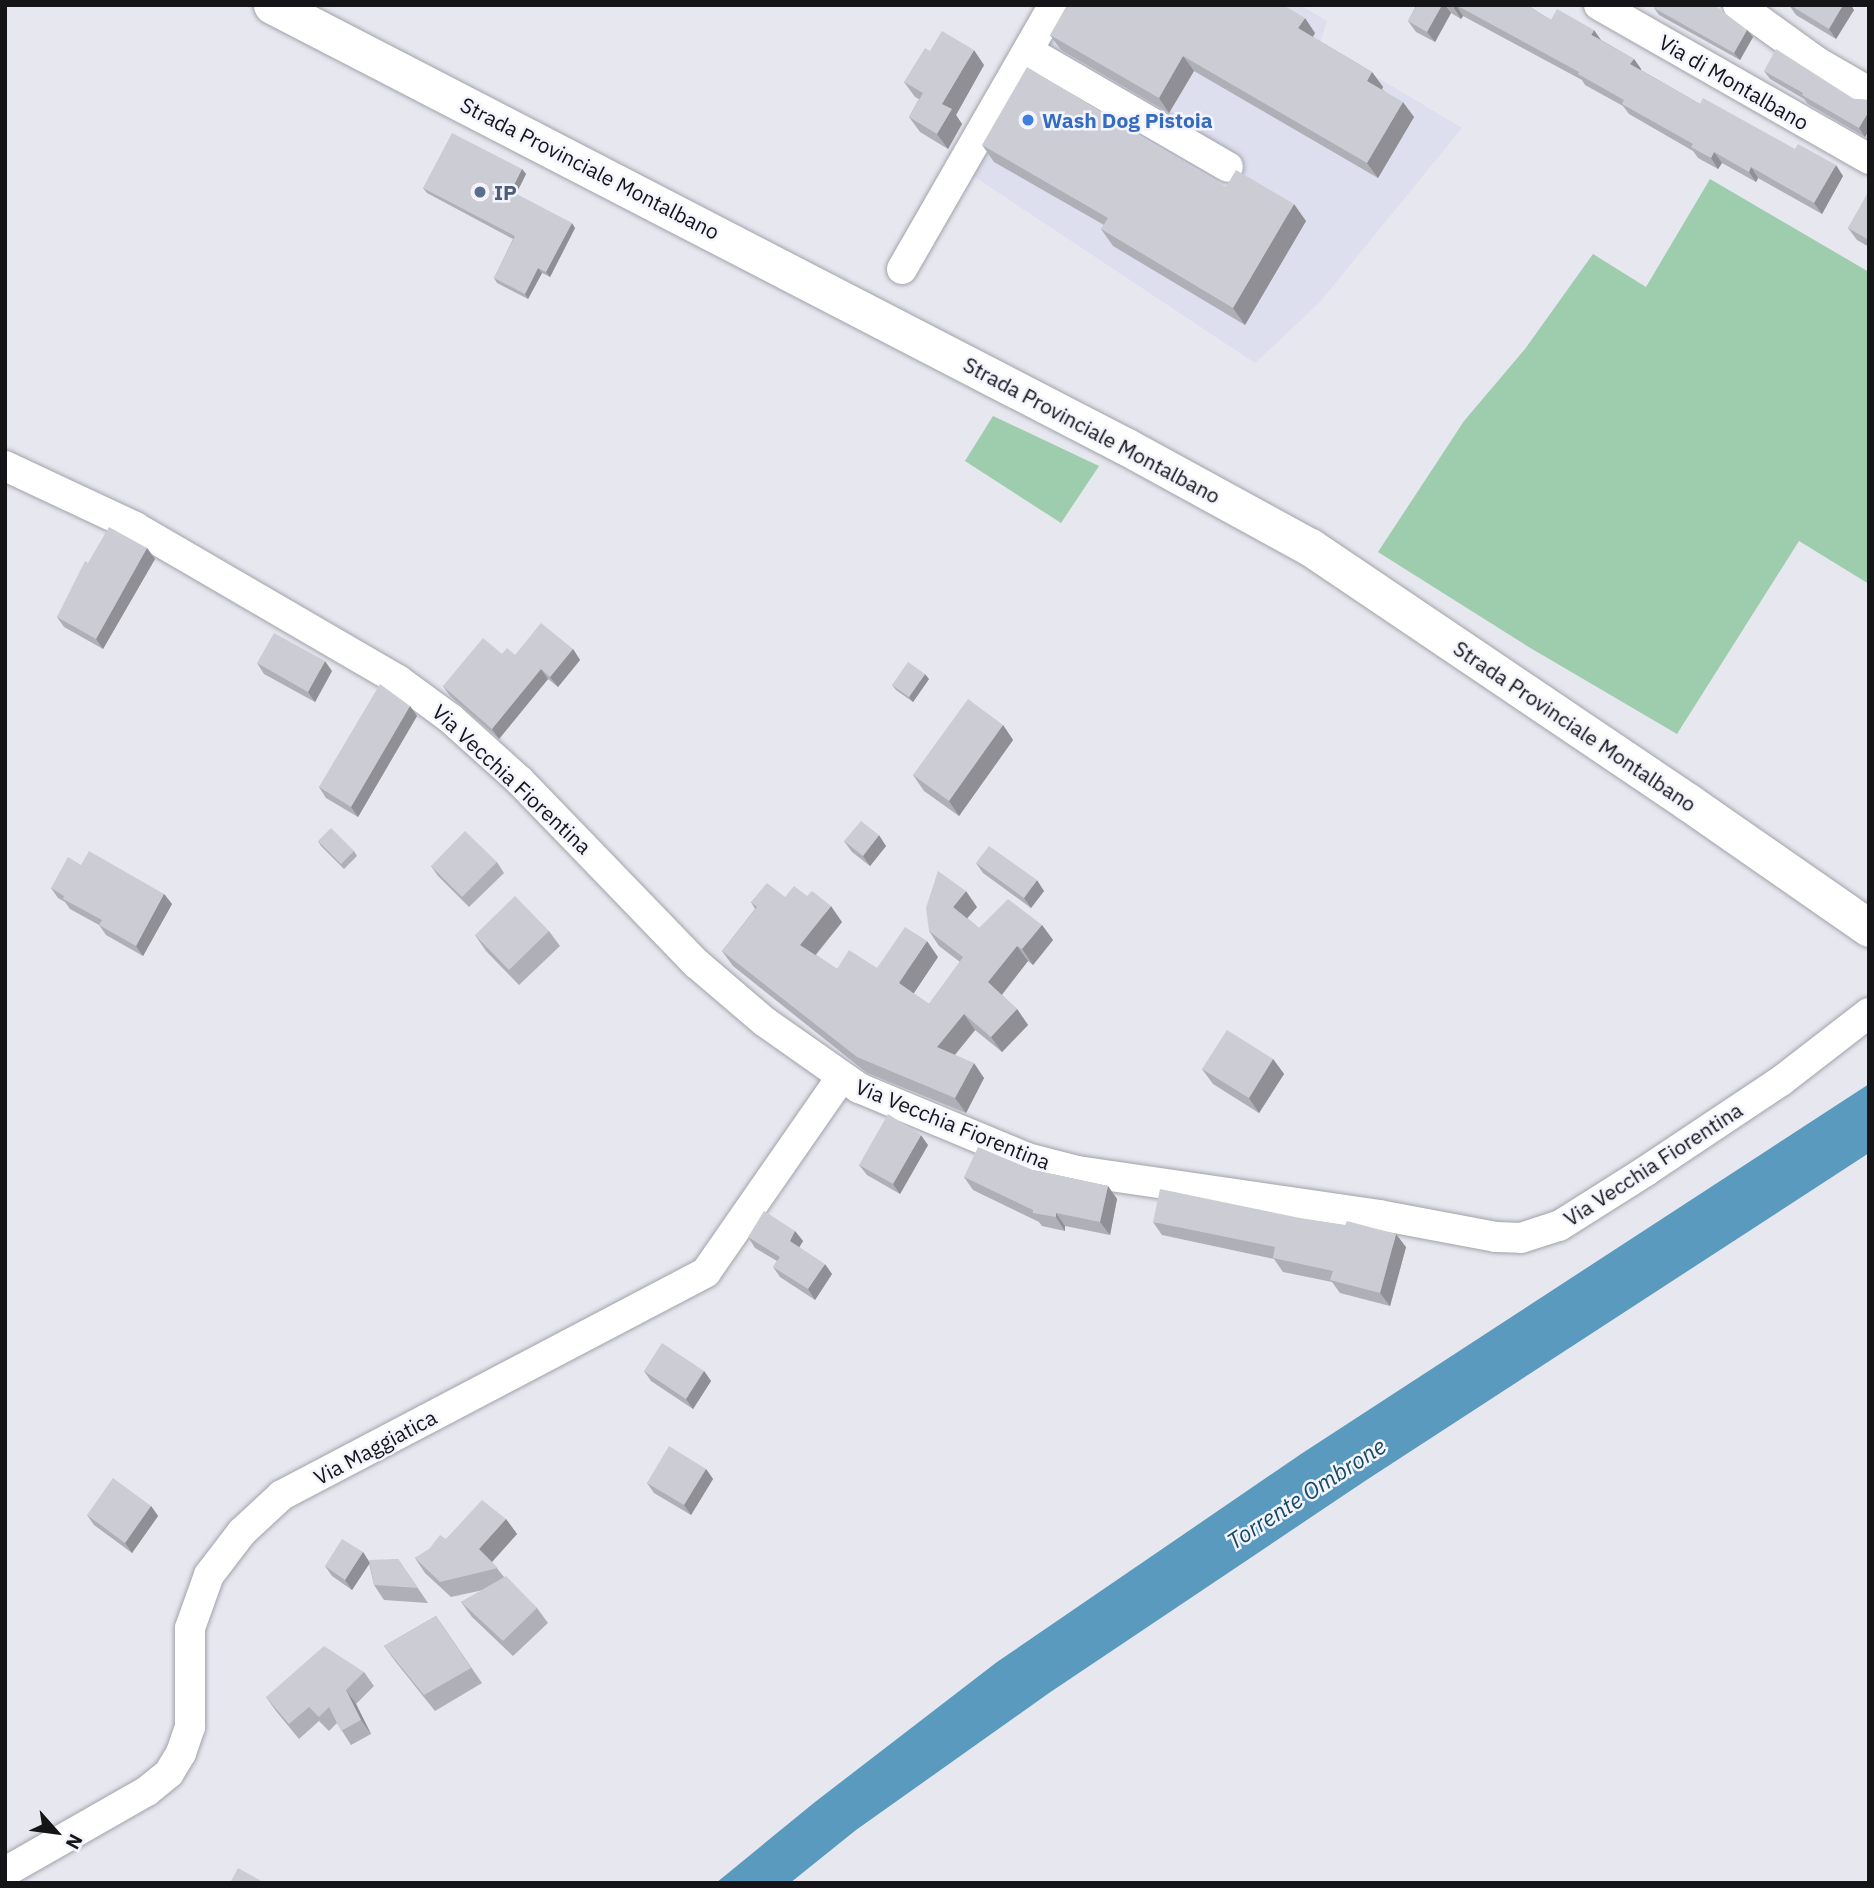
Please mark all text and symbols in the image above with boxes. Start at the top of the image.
street label: Via di Montalbano [1655,29,1813,135]
street label: Strada Provinciale Montalbano [456,92,724,244]
place label: Wash Dog Pistoia [1042,107,1213,133]
marker: Wash Dog Pistoia [1020,112,1036,128]
place label: IP [494,179,517,205]
marker: IP [472,184,488,200]
street label: Strada Provinciale Montalbano [959,351,1225,509]
street label: Strada Provinciale Montalbano [1449,635,1701,817]
street label: Via Vecchia Fiorentina [427,699,597,859]
street label: Via Vecchia Fiorentina [852,1073,1054,1175]
street label: Via Vecchia Fiorentina [1559,1097,1747,1231]
street label: Via Maggiatica [309,1404,441,1490]
water label: Torrente Ombrone [1221,1431,1391,1555]
north arrow [21,1797,91,1867]
text: N [61,1830,88,1854]

